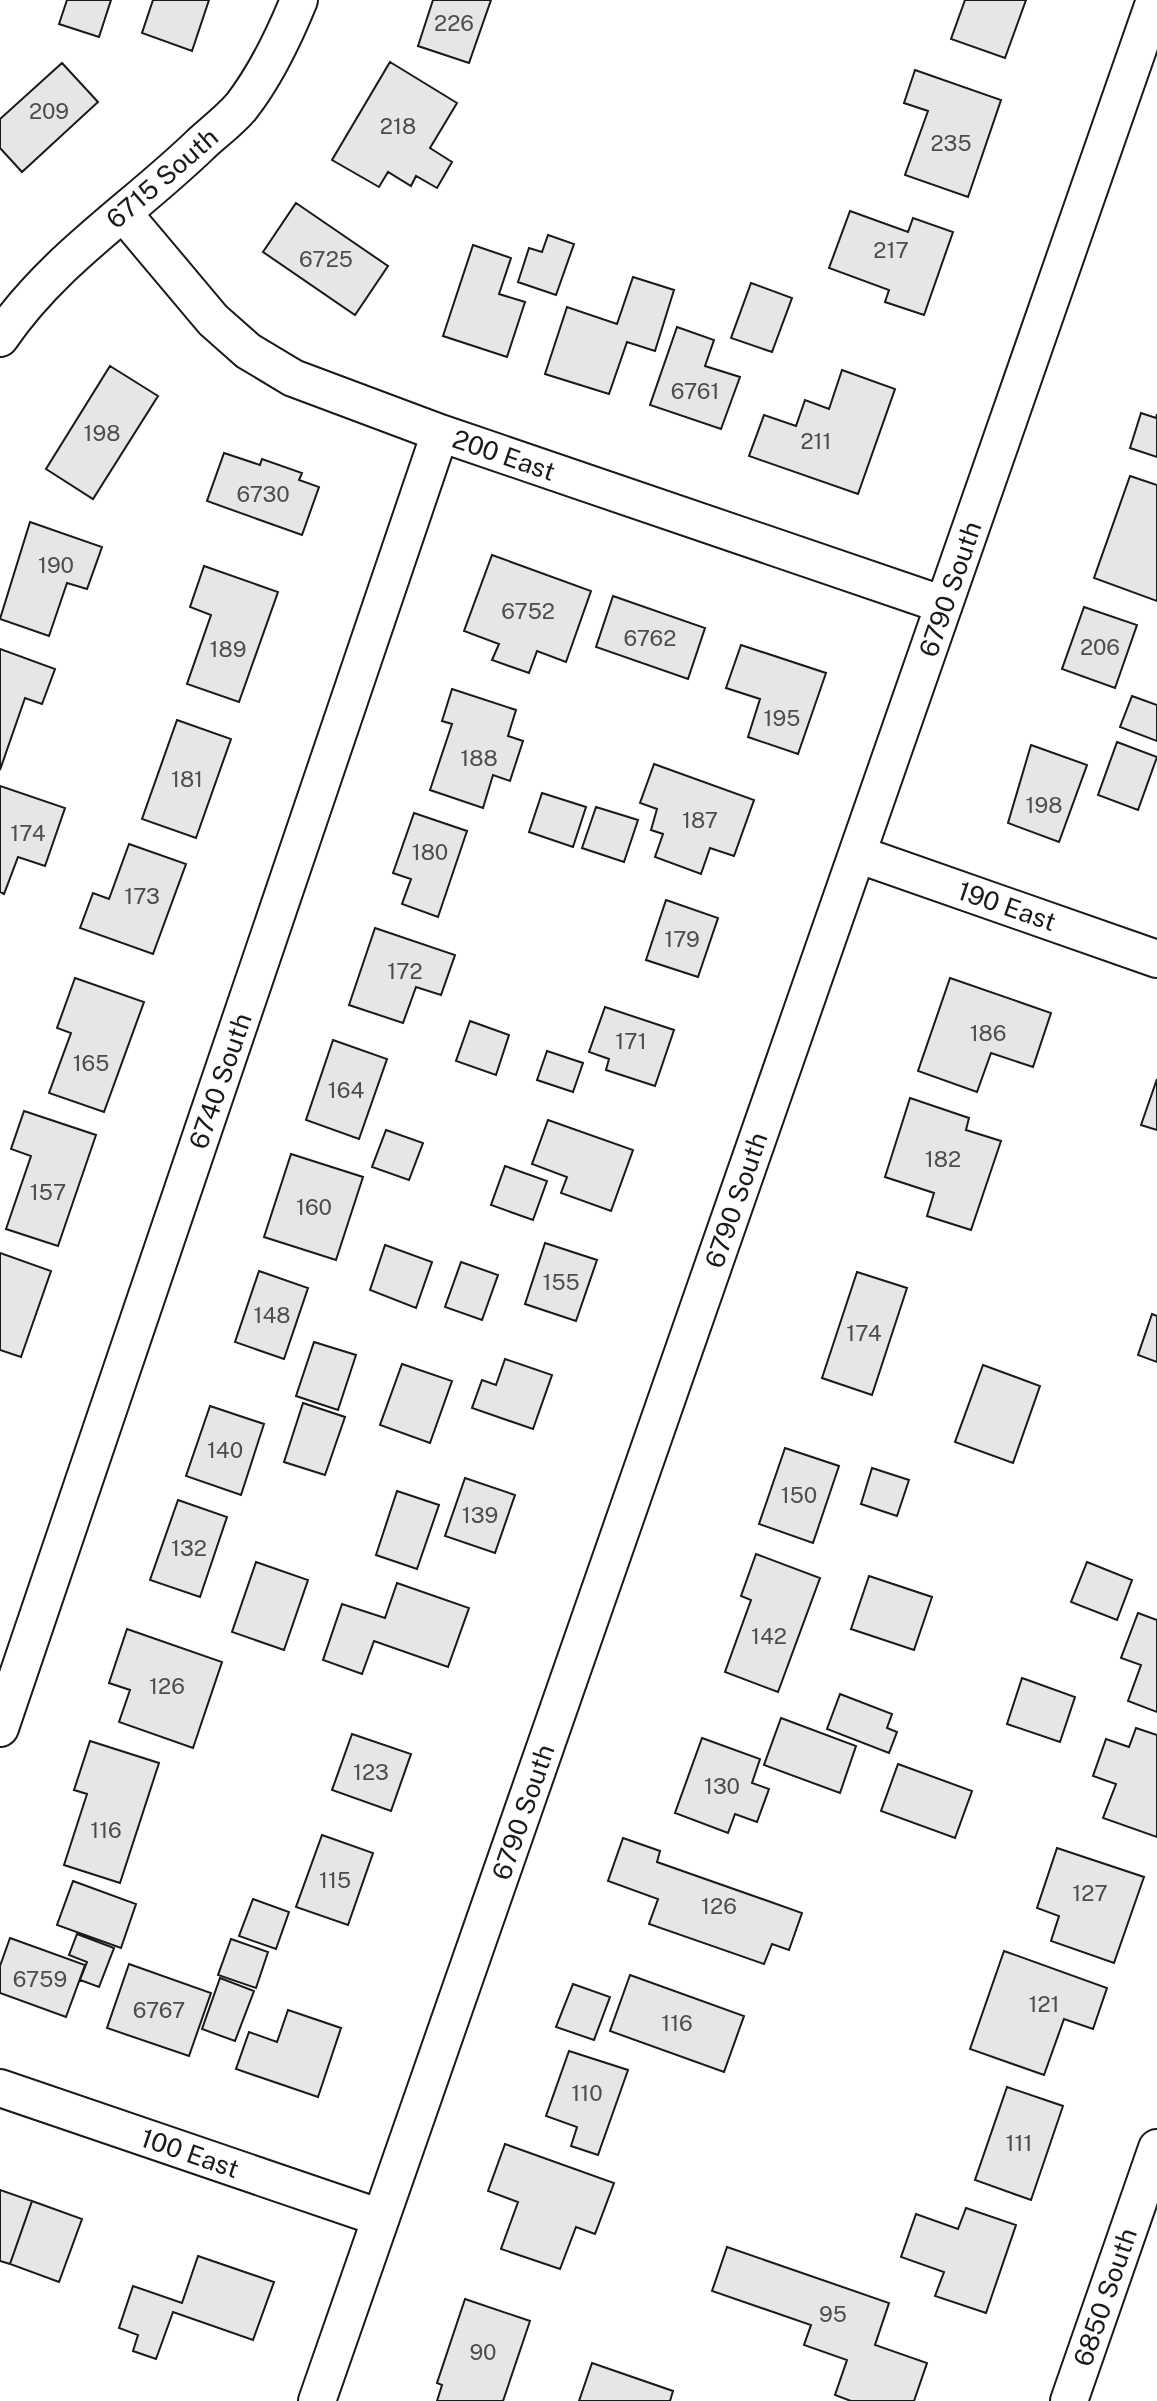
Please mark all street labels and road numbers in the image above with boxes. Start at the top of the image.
street label: 6715 South [100,121,224,235]
street label: 200 East [449,423,559,487]
street label: 6790 South [912,517,988,661]
street label: 190 East [954,875,1060,937]
street label: 6740 South [182,1009,258,1153]
street label: 6790 South [698,1128,774,1272]
street label: 6790 South [485,1740,561,1884]
street label: 100 East [137,2122,243,2184]
street label: 6850 South [1067,2224,1143,2370]

